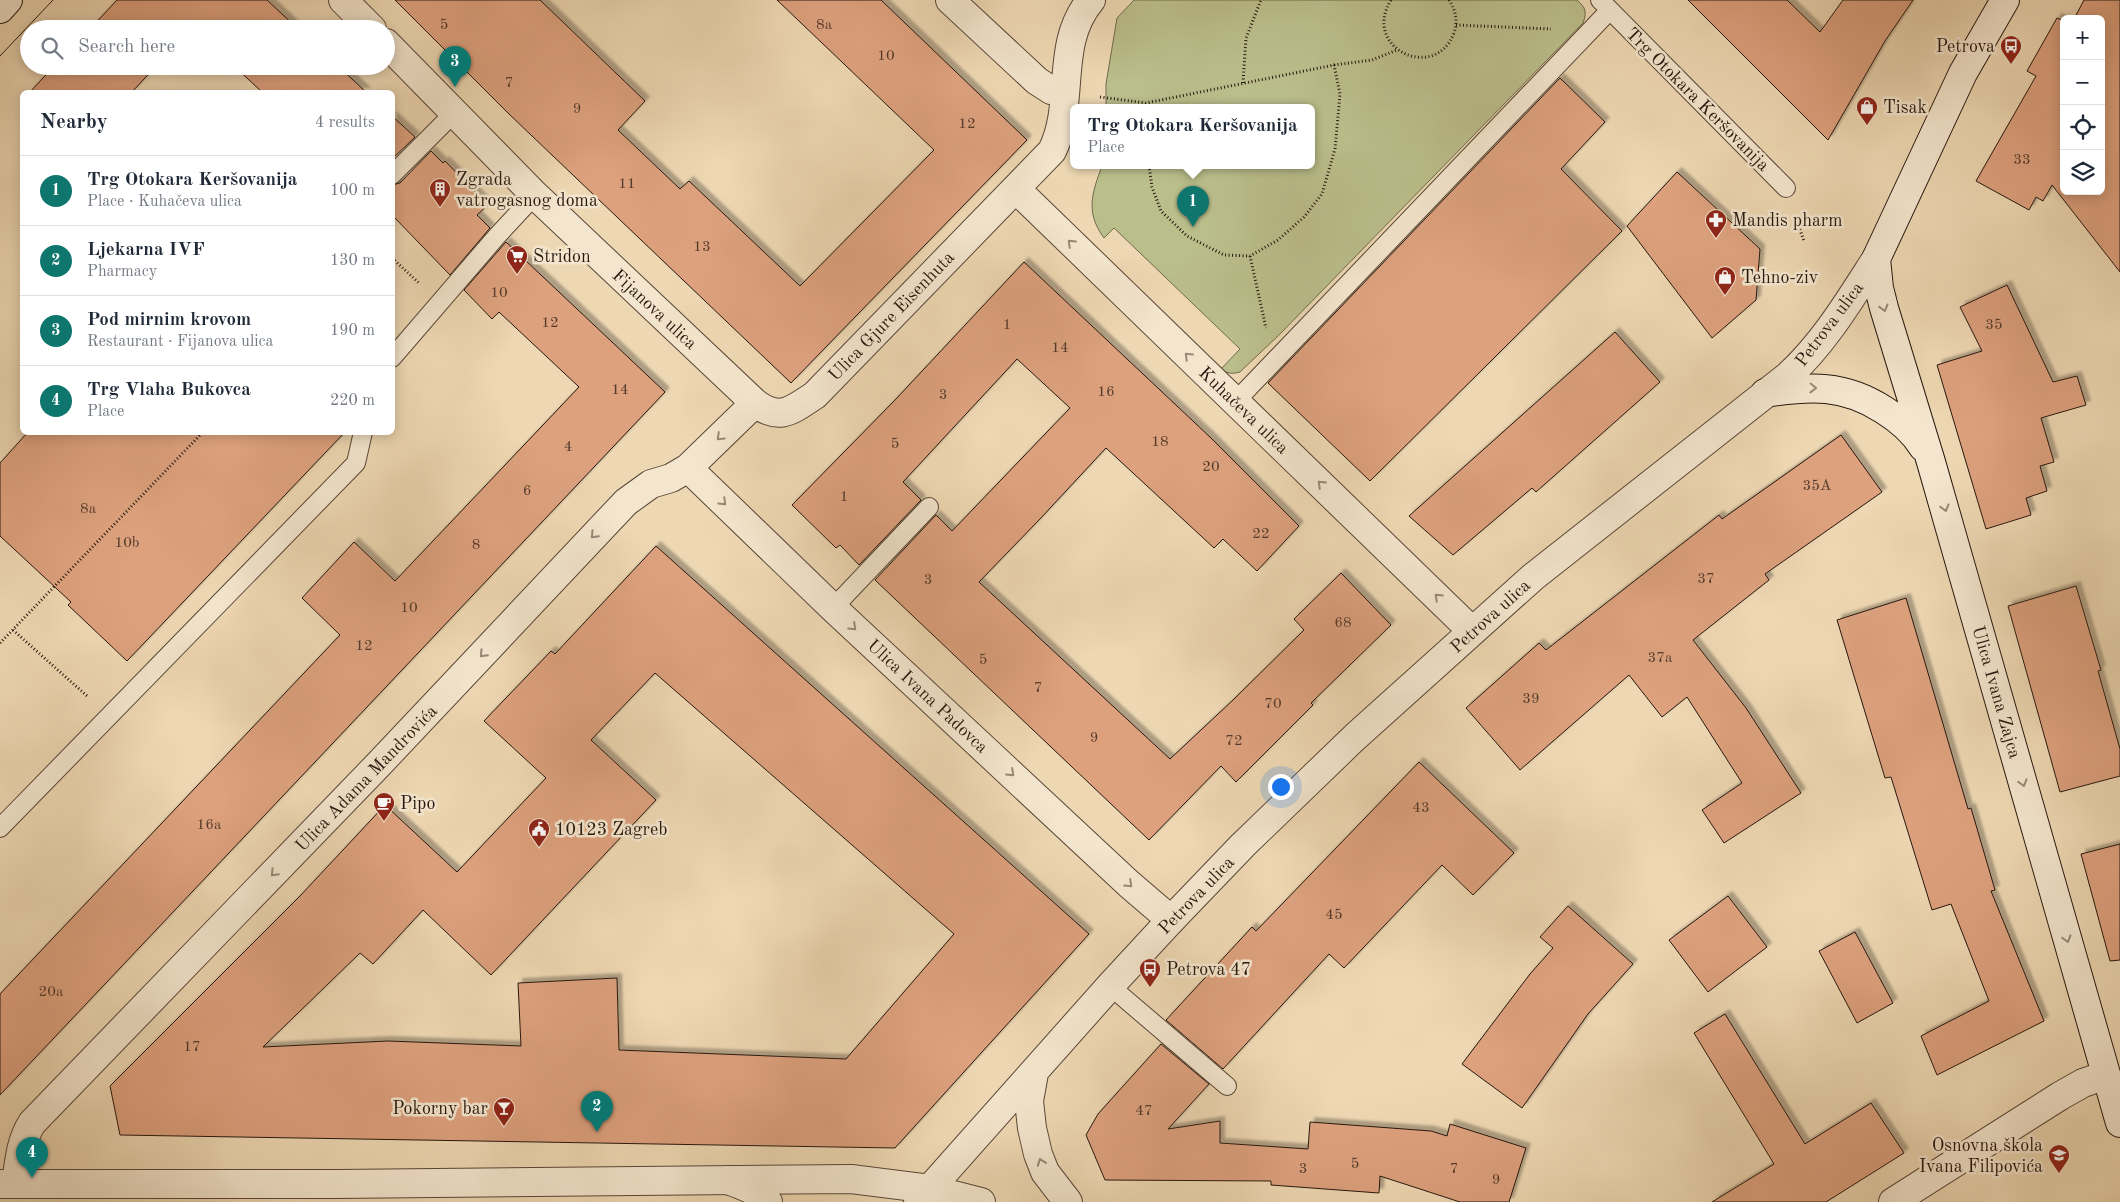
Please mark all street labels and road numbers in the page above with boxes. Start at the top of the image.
street label: Trg Otokara Keršovanija [1622,24,1773,175]
street label: Ulica Gjure Eisenhuta [825,248,958,385]
street label: Fijanova ulica [608,266,700,353]
street label: Petrova ulica [1792,279,1867,370]
street label: Kuhačeva ulica [1195,364,1292,458]
street label: Petrova ulica [1447,576,1534,657]
street label: Ulica Ivana Zajca [1968,624,2024,761]
street label: Ulica Ivana Padovca [864,636,991,757]
street label: Ulica Adama Mandrovića [292,702,441,855]
street label: Petrova ulica [1155,853,1238,938]

